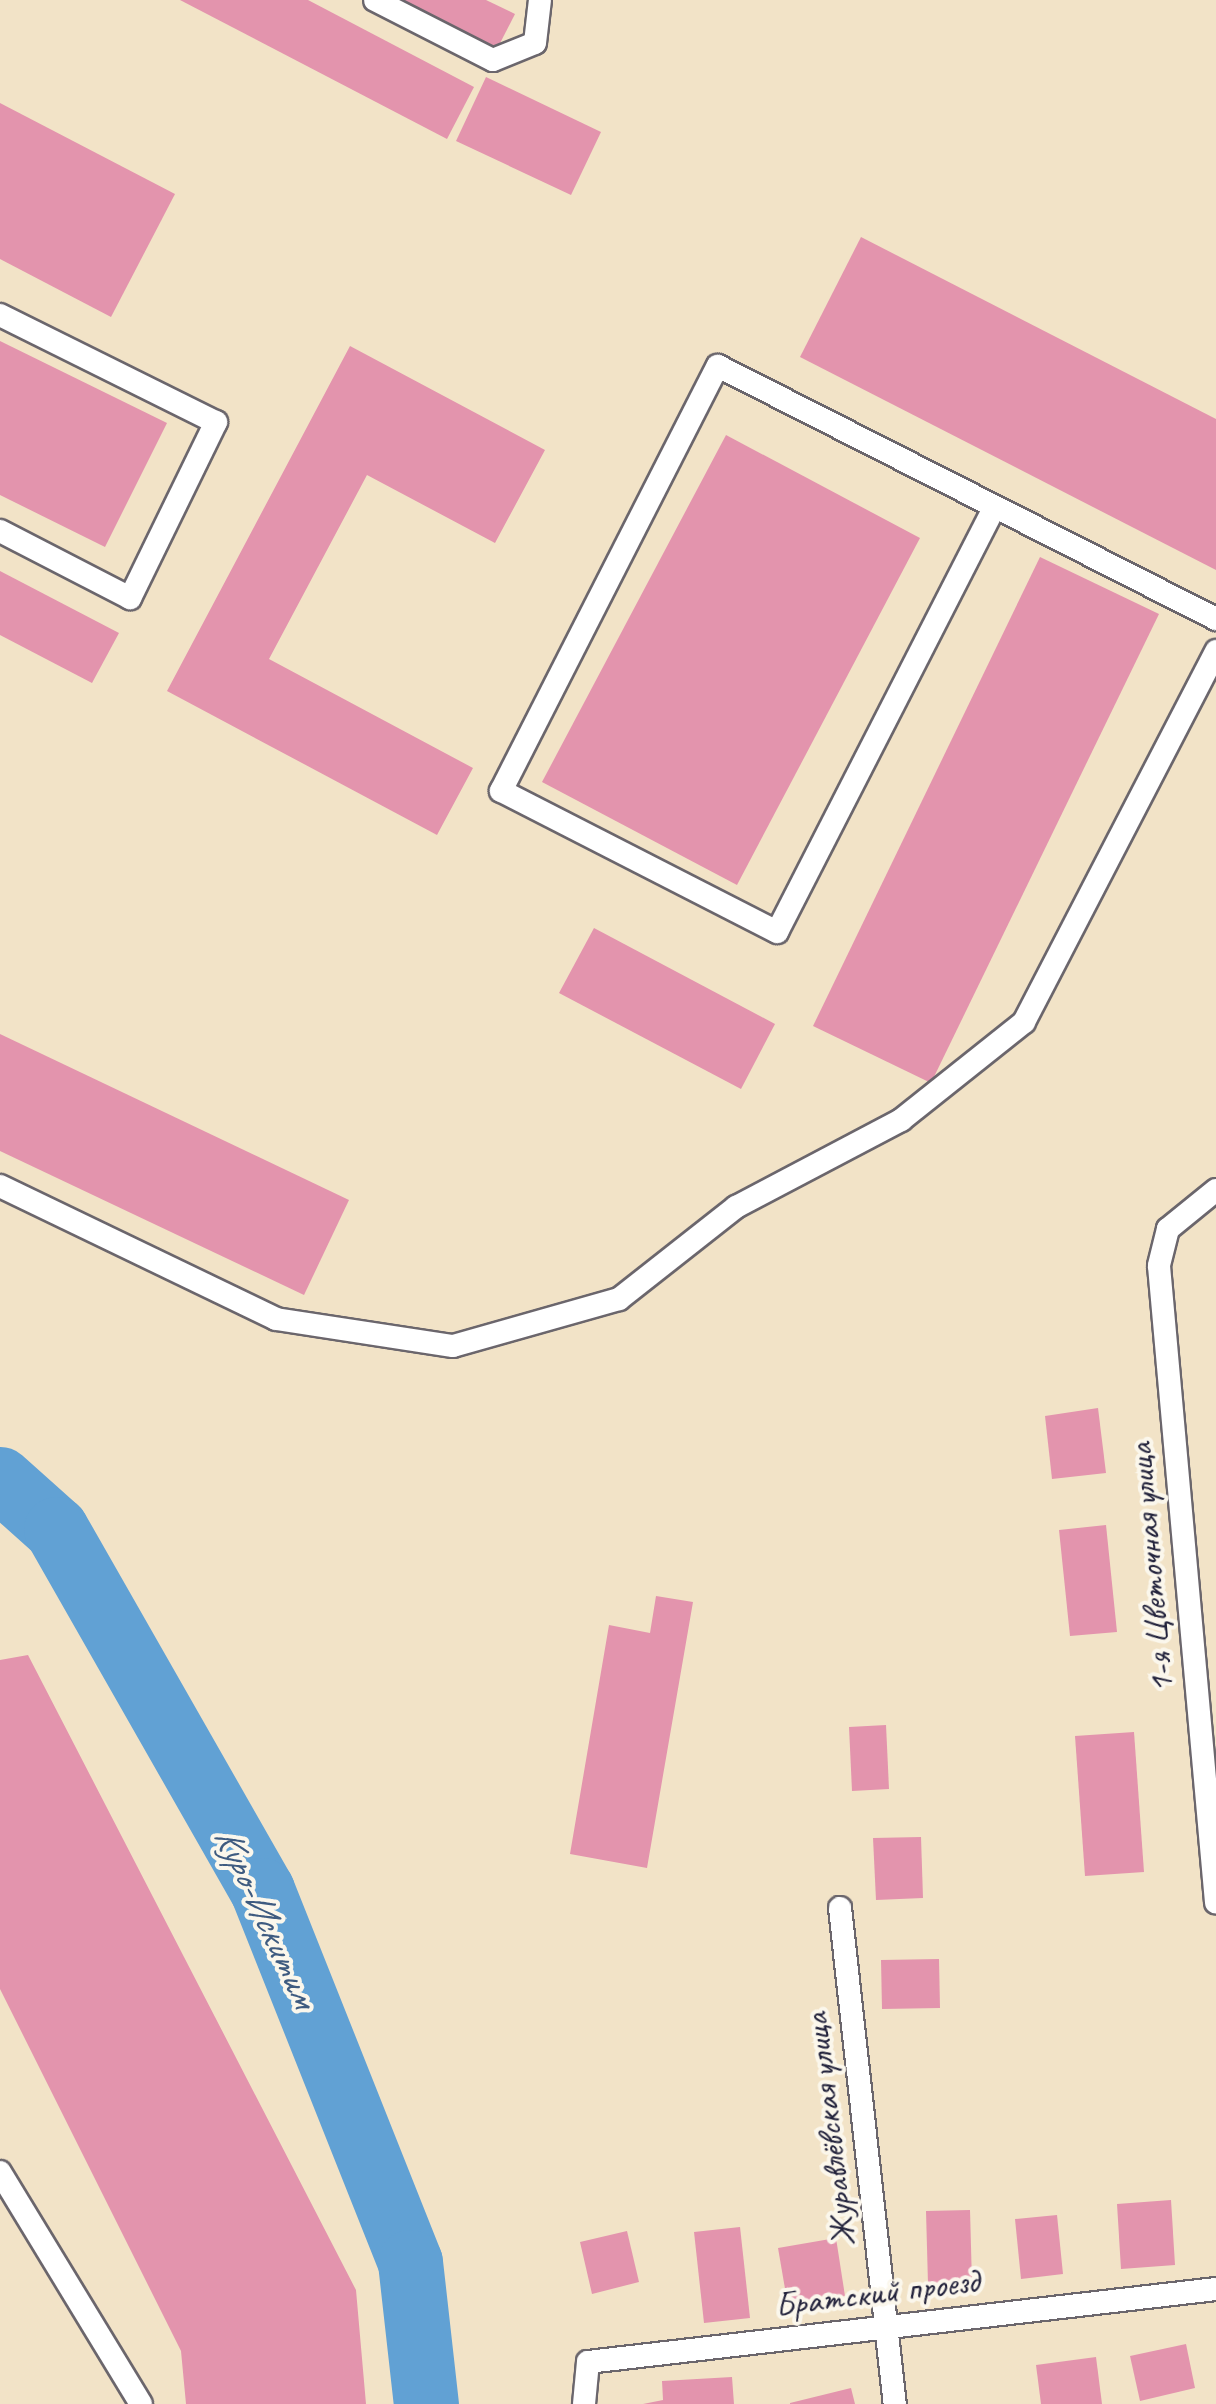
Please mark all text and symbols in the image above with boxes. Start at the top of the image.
street label: 1-я Цветочная улица [1119,1439,1183,1697]
water label: Куро-Искитим [205,1820,327,2014]
street label: Журавлёвская улица [795,2010,865,2250]
street label: Братский проезд [773,2260,981,2326]

